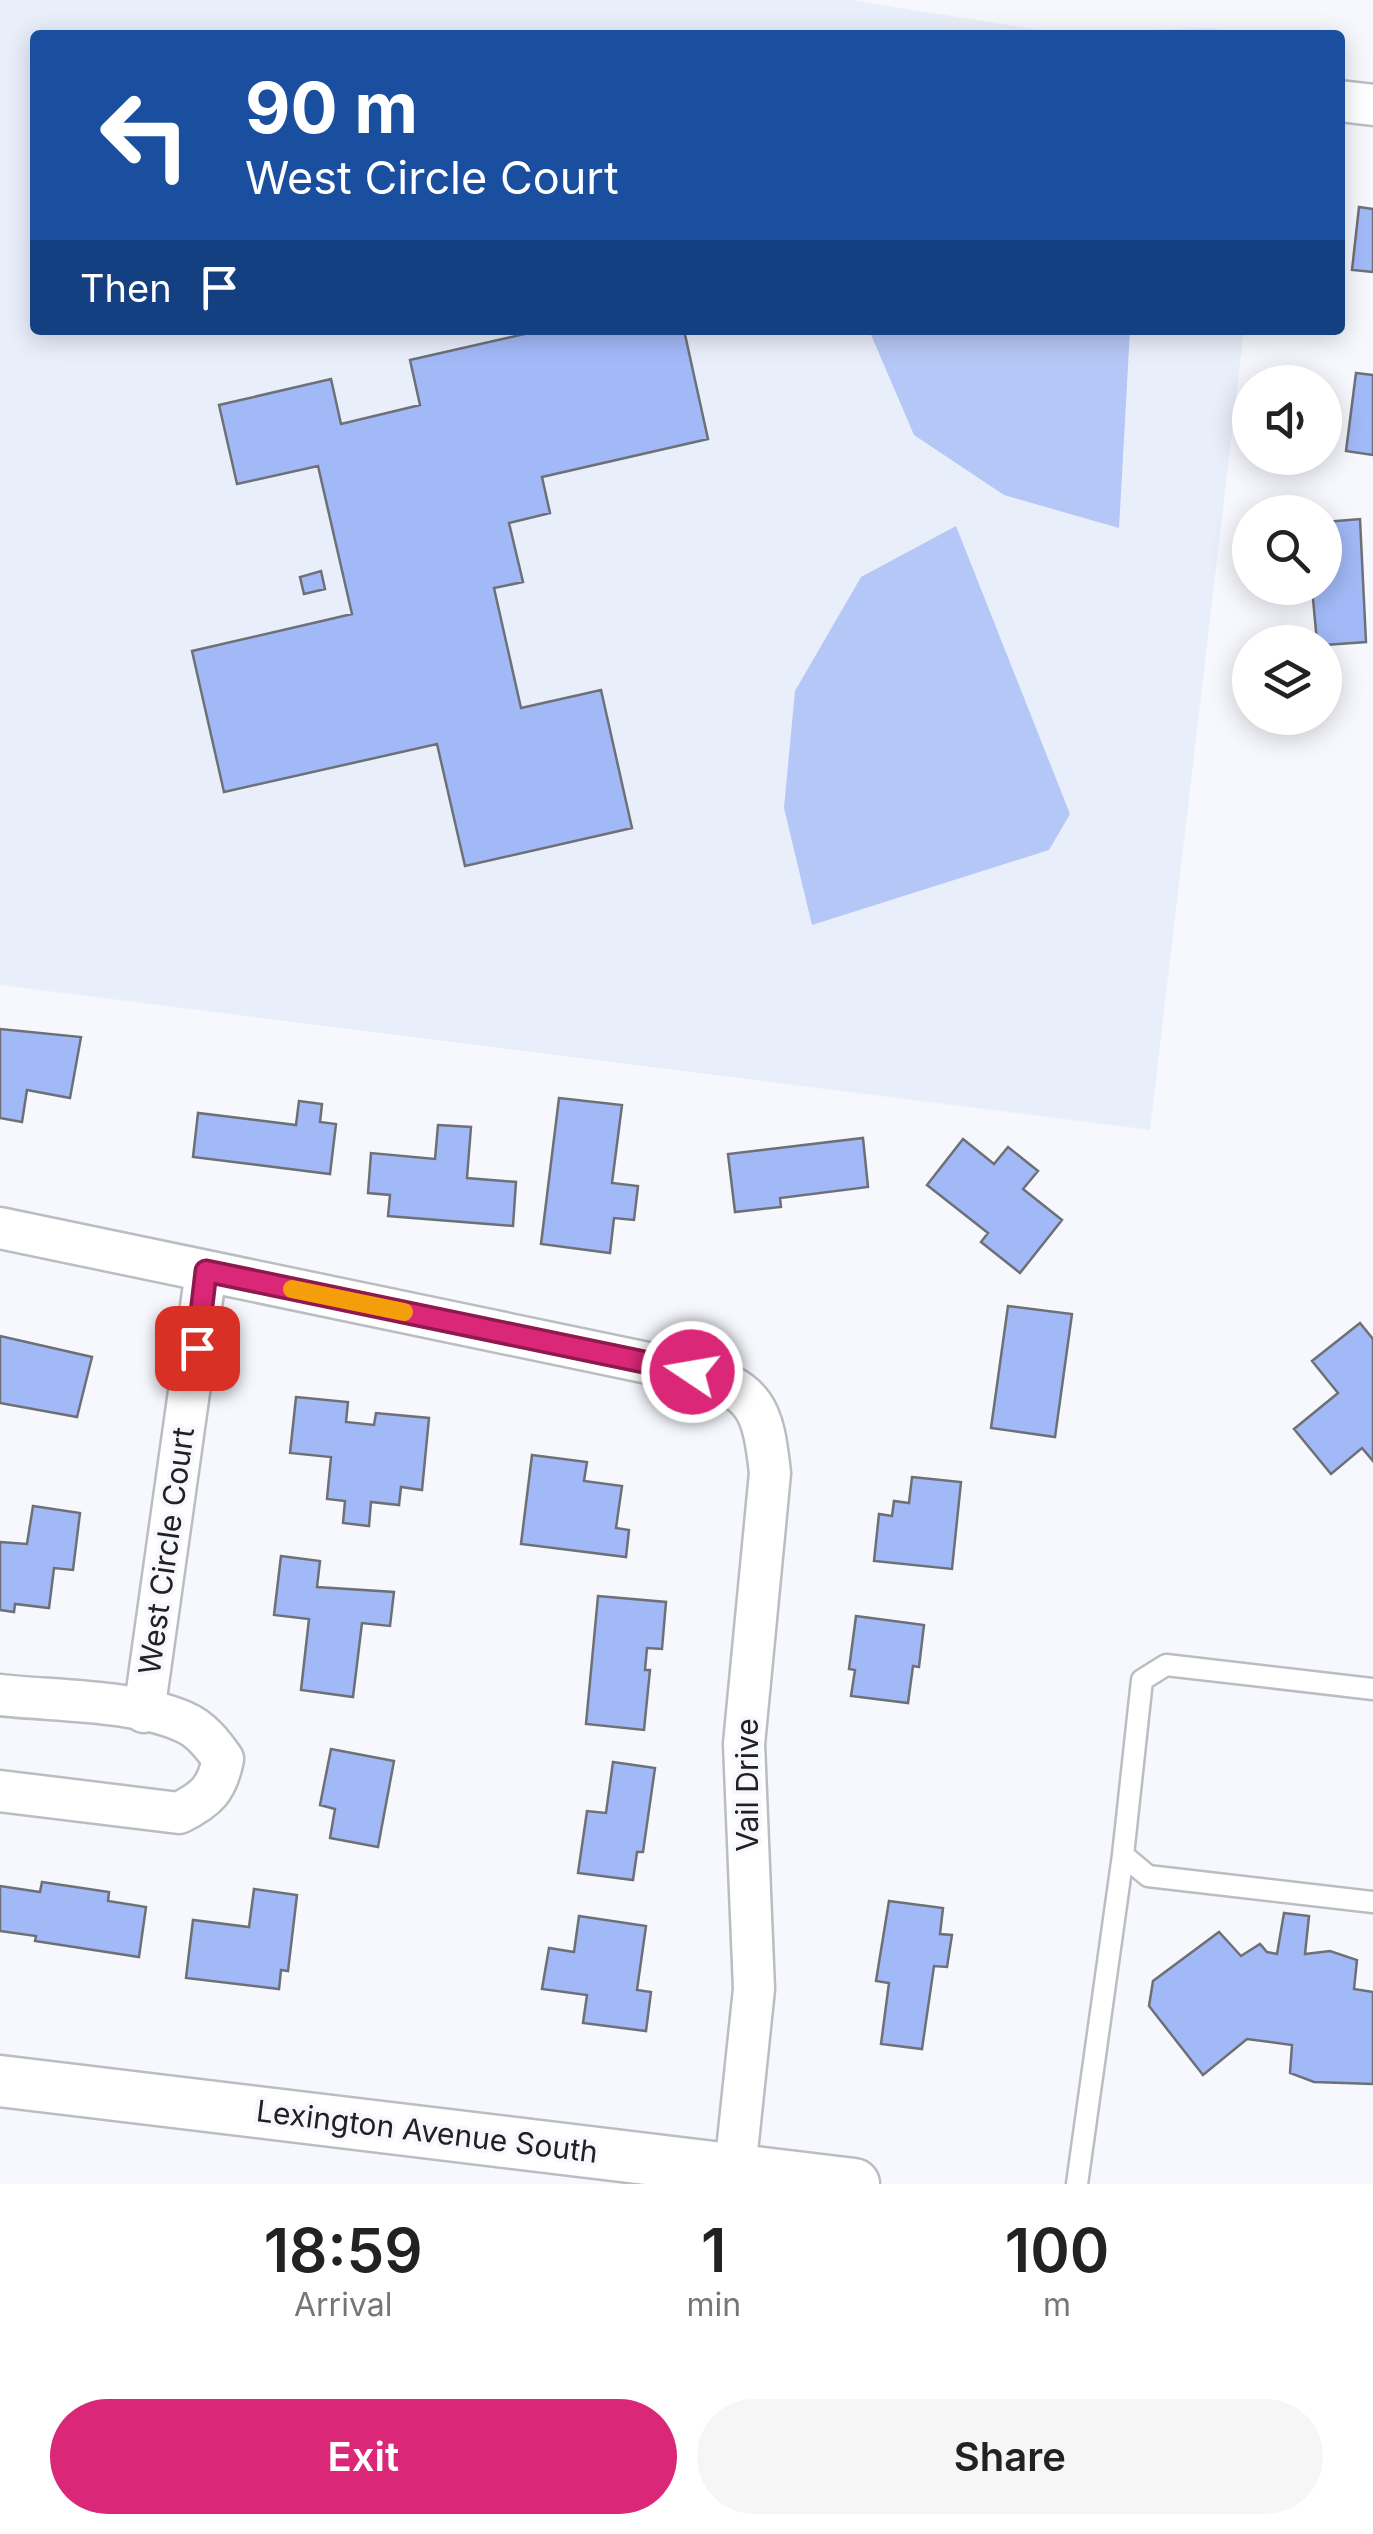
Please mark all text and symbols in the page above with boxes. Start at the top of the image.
text: 90 m [245,65,418,150]
icon: left [80,70,210,200]
text: West Circle Court [245,150,619,205]
icon: arrive [192,260,247,315]
text: Then [80,265,172,311]
map controls [1232,365,1342,735]
button: sound [1232,365,1342,475]
button: search [1232,495,1342,605]
button: layers [1232,625,1342,735]
pin [155,1306,240,1391]
position arrow [640,1320,744,1424]
icon: arrive [170,1321,225,1376]
street label: West Circle Court [131,1425,201,1677]
street label: Vail Drive [729,1718,765,1852]
street label: Lexington Avenue South [254,2092,600,2170]
text: 18:59 [264,2214,423,2286]
text: 1 [701,2214,726,2286]
text: 100 [1005,2214,1109,2286]
text: Arrival [294,2285,392,2324]
text: min [686,2285,741,2324]
text: m [1043,2285,1071,2324]
button: Exit [50,2399,677,2514]
button: Share [697,2399,1323,2514]

